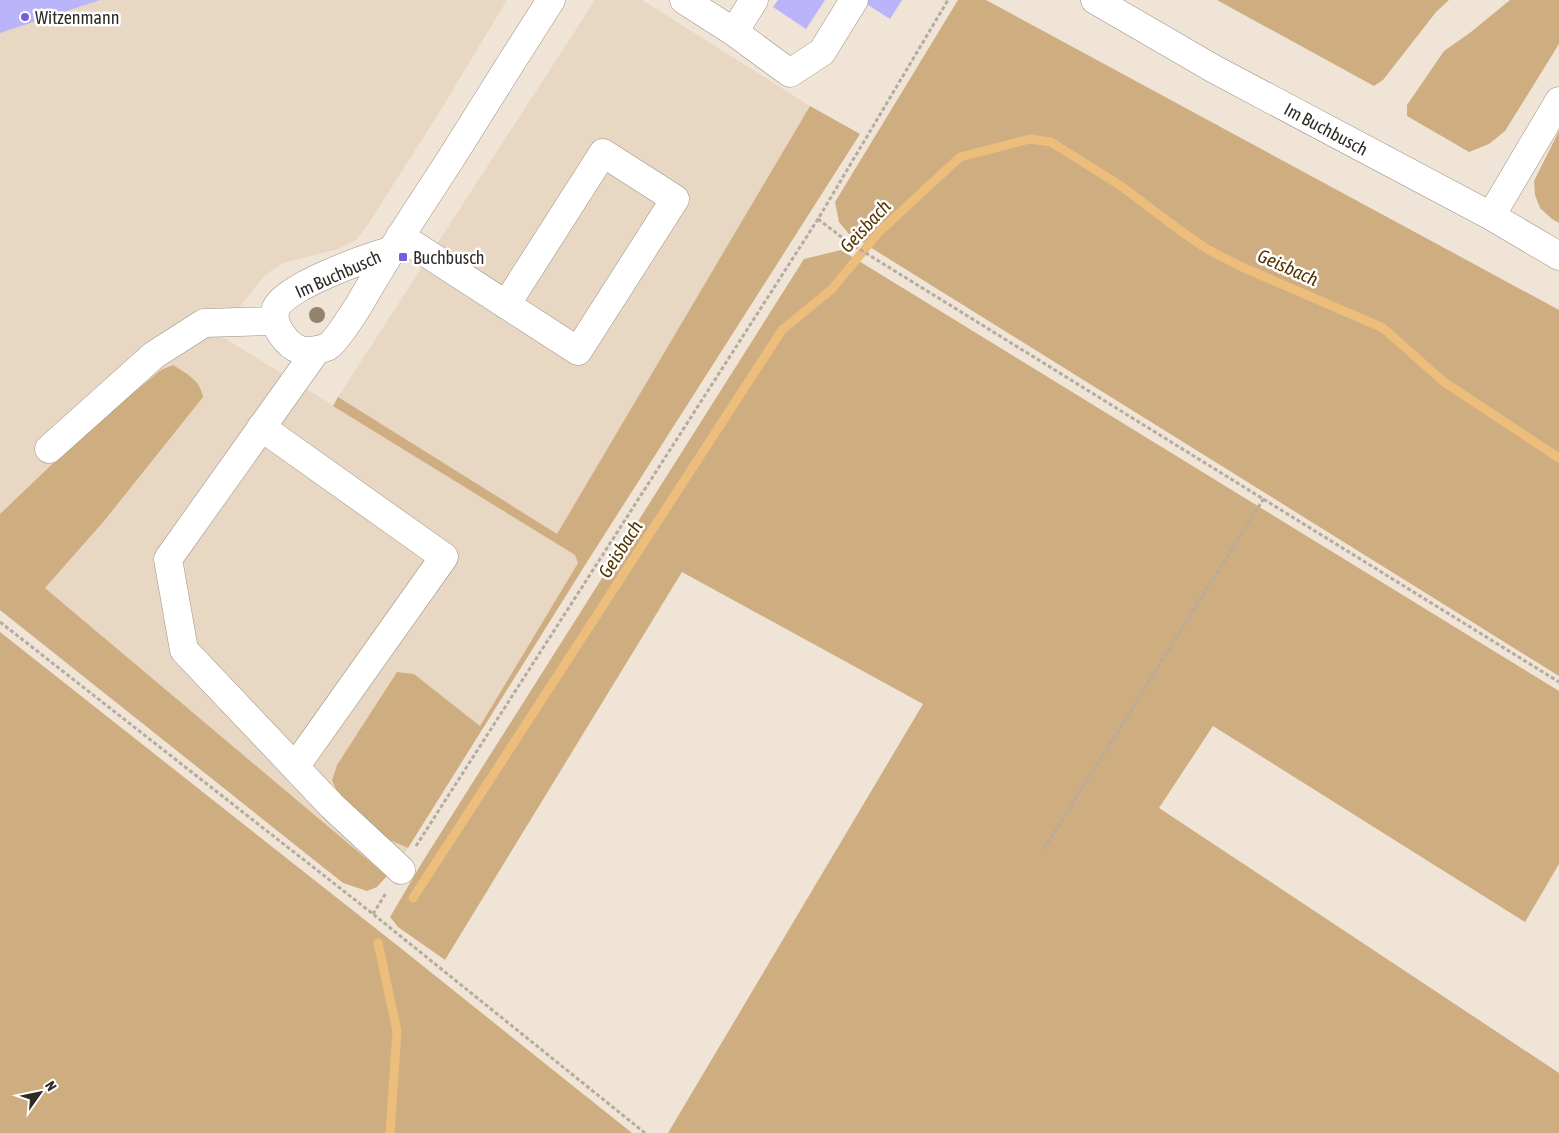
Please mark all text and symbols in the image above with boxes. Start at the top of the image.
place label: Witzenmann [35,7,119,28]
marker: Witzenmann [19,11,31,23]
street label: Im Buchbusch [1281,98,1371,160]
water label: Geisbach [835,195,895,257]
water label: Geisbach [1254,244,1322,290]
street label: Im Buchbusch [292,246,384,302]
place label: Buchbusch [413,247,485,268]
marker: Buchbusch [397,251,409,263]
water label: Geisbach [593,516,647,582]
north arrow [15,1068,65,1118]
text: N [42,1078,60,1094]

